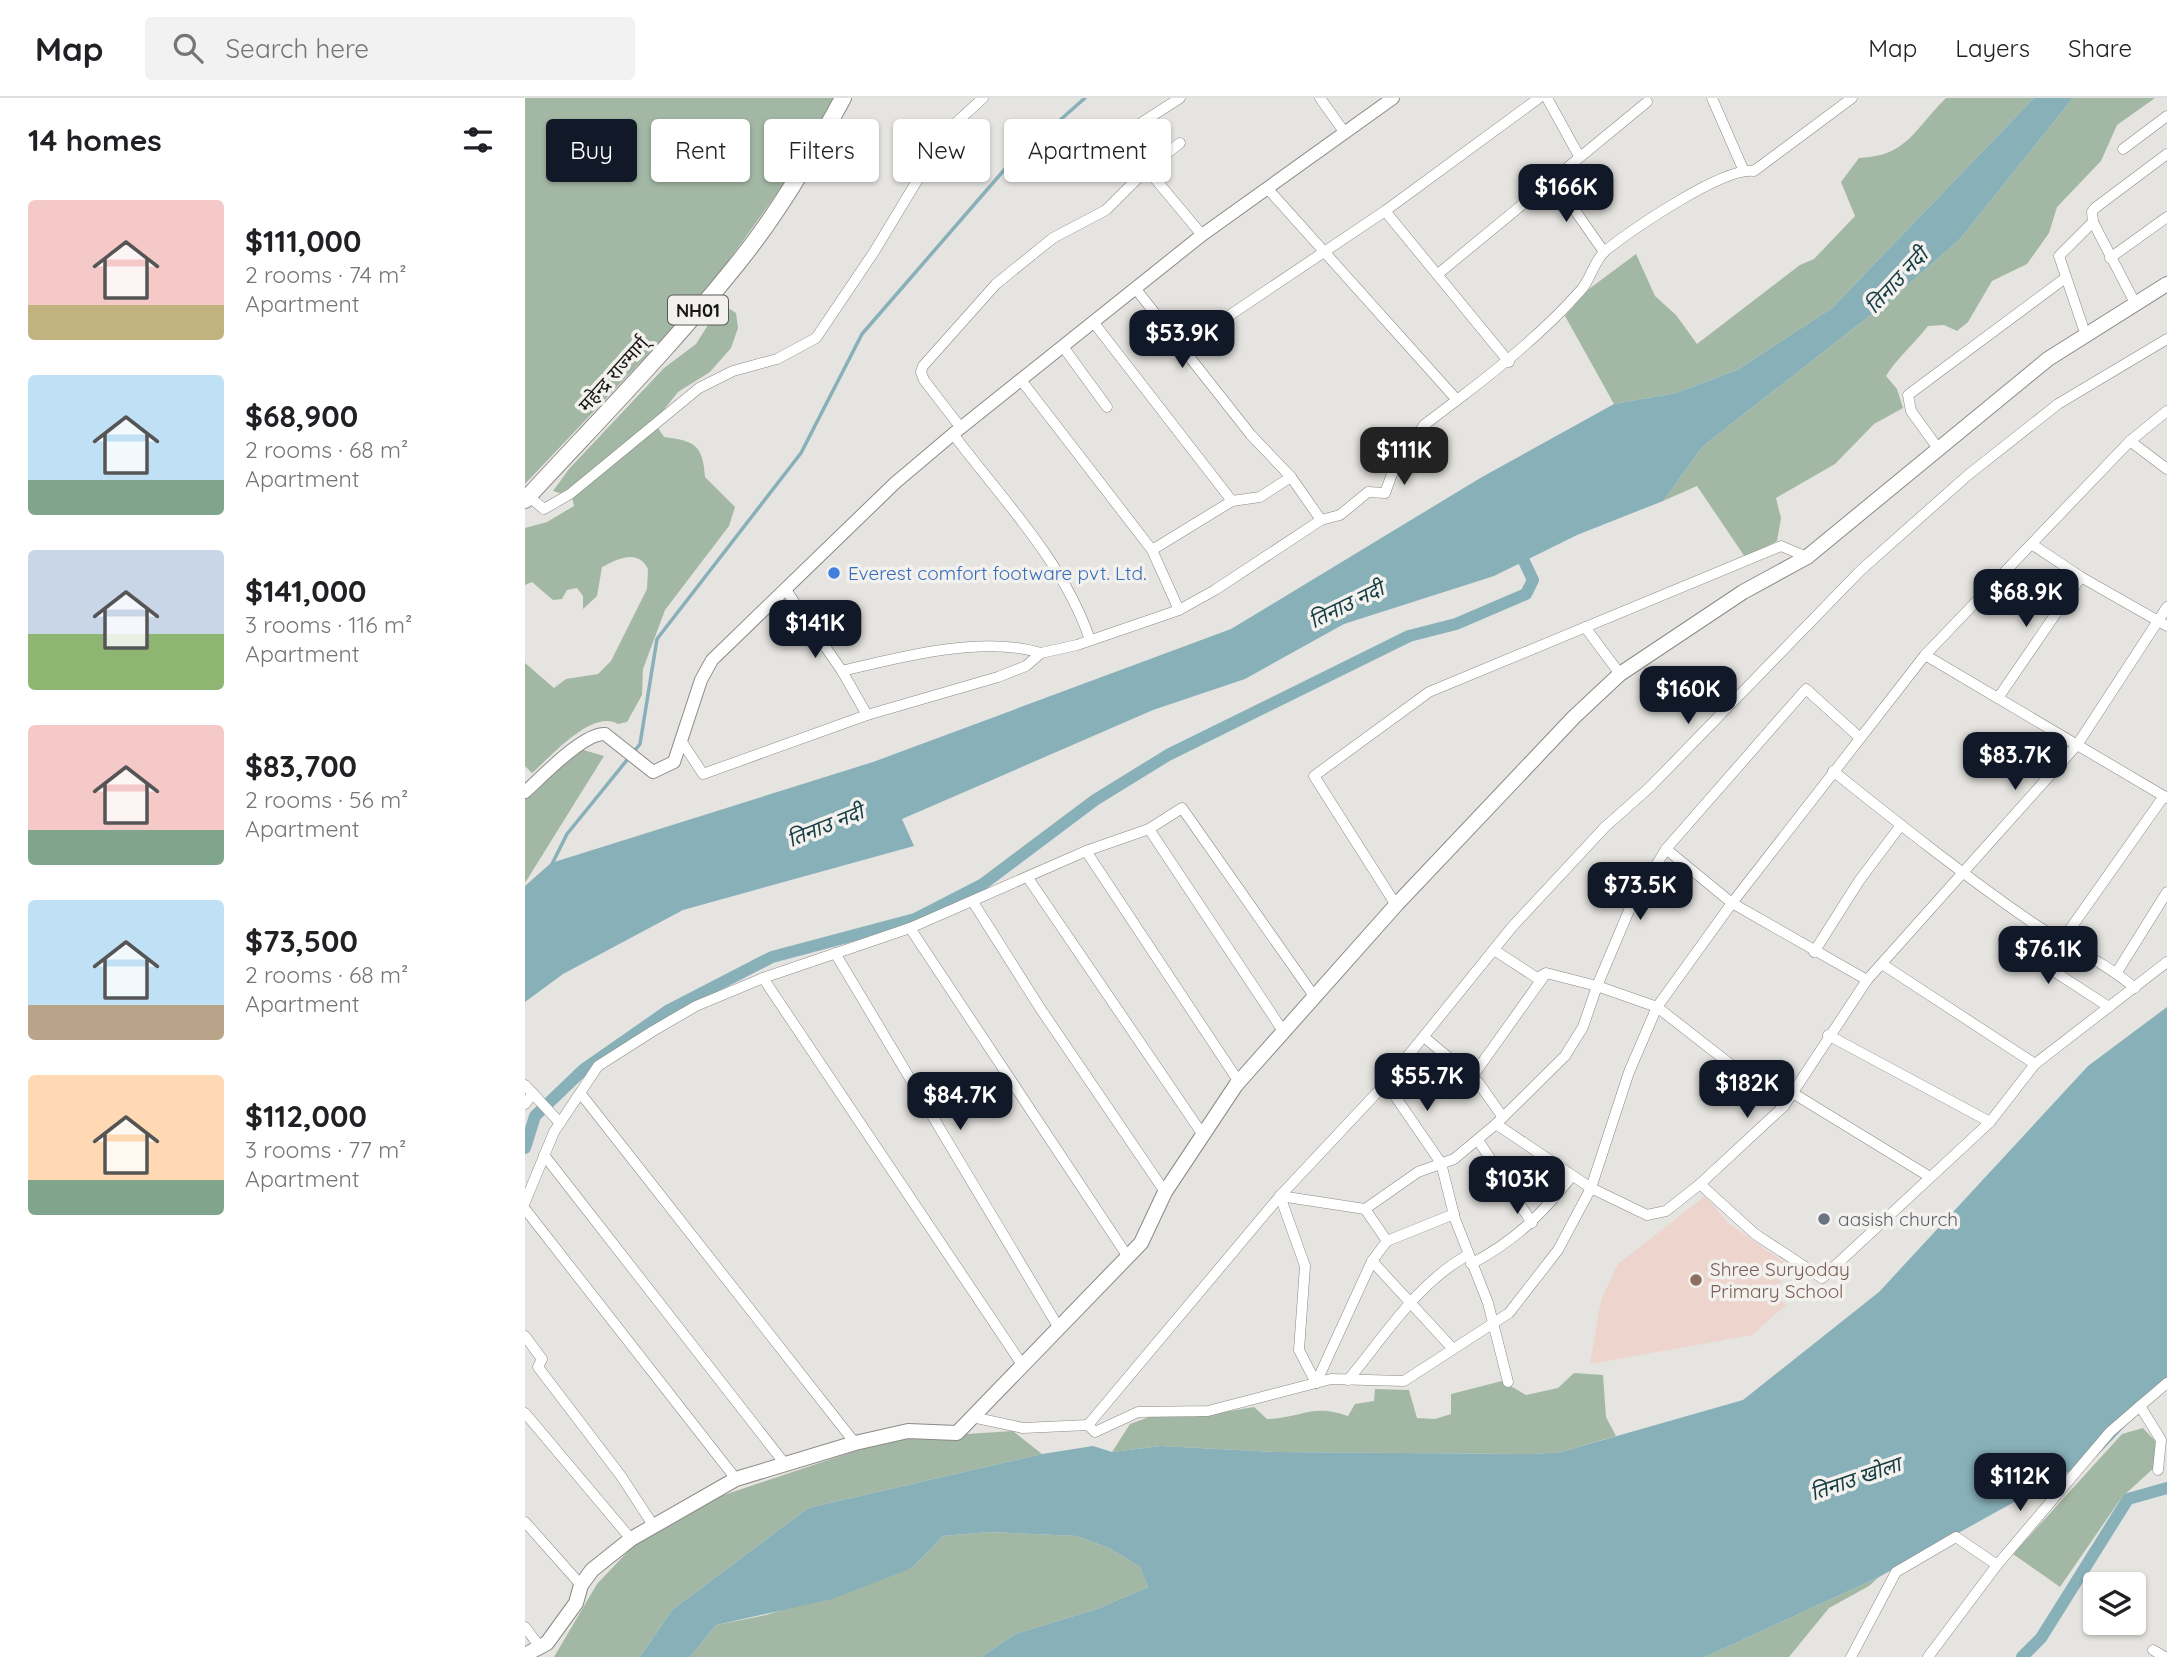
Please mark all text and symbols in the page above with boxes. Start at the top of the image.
search box [145,17,635,80]
text: Map [35,28,103,69]
icon: search [169,29,207,67]
text: Search here [225,32,369,65]
text: Map [1868,33,1917,63]
text: Layers [1955,33,2030,63]
text: Share [2068,33,2132,63]
chip: Buy [546,119,637,182]
chip: Rent [651,119,750,182]
chip: Filters [764,119,879,182]
chip: New [893,119,990,182]
chip: Apartment [1004,119,1171,182]
text: 14 homes [28,121,162,159]
icon: filters [459,121,497,159]
pin: $166K [1517,164,1615,224]
text: $166K [1534,172,1598,201]
text: $111,000 [245,222,361,260]
icon: home [84,228,168,312]
water label: तिनाउ नदी [1859,239,1935,318]
text: 2 rooms · 74 m² [245,260,407,289]
text: Apartment [245,289,359,318]
road number: NH01 [668,295,728,324]
pin: $53.9K [1125,310,1239,370]
text: $53.9K [1145,318,1219,347]
street label: महेन्द्र राज्मार्ग् [573,329,655,417]
text: $68,900 [245,397,358,435]
icon: home [84,403,168,487]
pin: $111K [1355,428,1453,487]
text: 2 rooms · 68 m² [245,435,408,464]
text: $111K [1376,435,1432,464]
text: Apartment [245,464,359,493]
place label: Everest comfort footware pvt. Ltd. [848,561,1146,585]
marker: Everest comfort footware pvt. Ltd. [826,565,842,581]
pin: $68.9K [1969,570,2083,629]
text: $141,000 [245,572,367,610]
water label: तिनाउ नदी [1304,573,1391,633]
text: $68.9K [1990,577,2062,606]
icon: home [84,578,168,662]
pin: $141K [766,601,864,660]
text: $141K [785,608,845,637]
text: 3 rooms · 116 m² [245,610,412,639]
text: Apartment [245,639,359,668]
pin: $160K [1639,666,1737,726]
text: $160K [1656,674,1720,703]
pin: $83.7K [1958,732,2072,792]
text: $83.7K [1979,740,2051,769]
text: $83,700 [245,747,357,785]
icon: home [84,753,168,837]
text: 2 rooms · 56 m² [245,785,408,814]
water label: तिनाउ नदी [783,797,870,852]
text: Apartment [245,814,359,843]
pin: $73.5K [1583,862,1697,922]
text: $73.5K [1604,870,1676,899]
text: $73,500 [245,922,358,960]
pin: $76.1K [1991,926,2105,986]
icon: home [84,928,168,1012]
text: $76.1K [2015,934,2081,963]
text: 2 rooms · 68 m² [245,960,408,989]
text: Apartment [245,989,359,1018]
pin: $55.7K [1370,1054,1484,1113]
pin: $182K [1698,1060,1796,1120]
text: $55.7K [1391,1061,1463,1090]
text: $182K [1715,1068,1779,1097]
pin: $84.7K [903,1072,1017,1132]
text: $84.7K [923,1080,997,1109]
text: $112,000 [245,1097,367,1135]
icon: home [84,1103,168,1187]
text: 3 rooms · 77 m² [245,1135,406,1164]
pin: $103K [1468,1156,1566,1216]
text: Apartment [245,1164,359,1193]
text: $103K [1485,1164,1549,1193]
place label: aasish church [1838,1207,1958,1231]
marker: aasish church [1816,1211,1832,1227]
place label: Shree Suryoday Primary School [1710,1257,1850,1303]
marker: Shree Suryoday Primary School [1688,1272,1704,1288]
water label: तिनाउ खोला [1806,1449,1907,1506]
pin: $112K [1971,1454,2069,1513]
text: $112K [1990,1461,2050,1490]
map controls [2083,1572,2146,1635]
button: layers [2083,1572,2146,1635]

